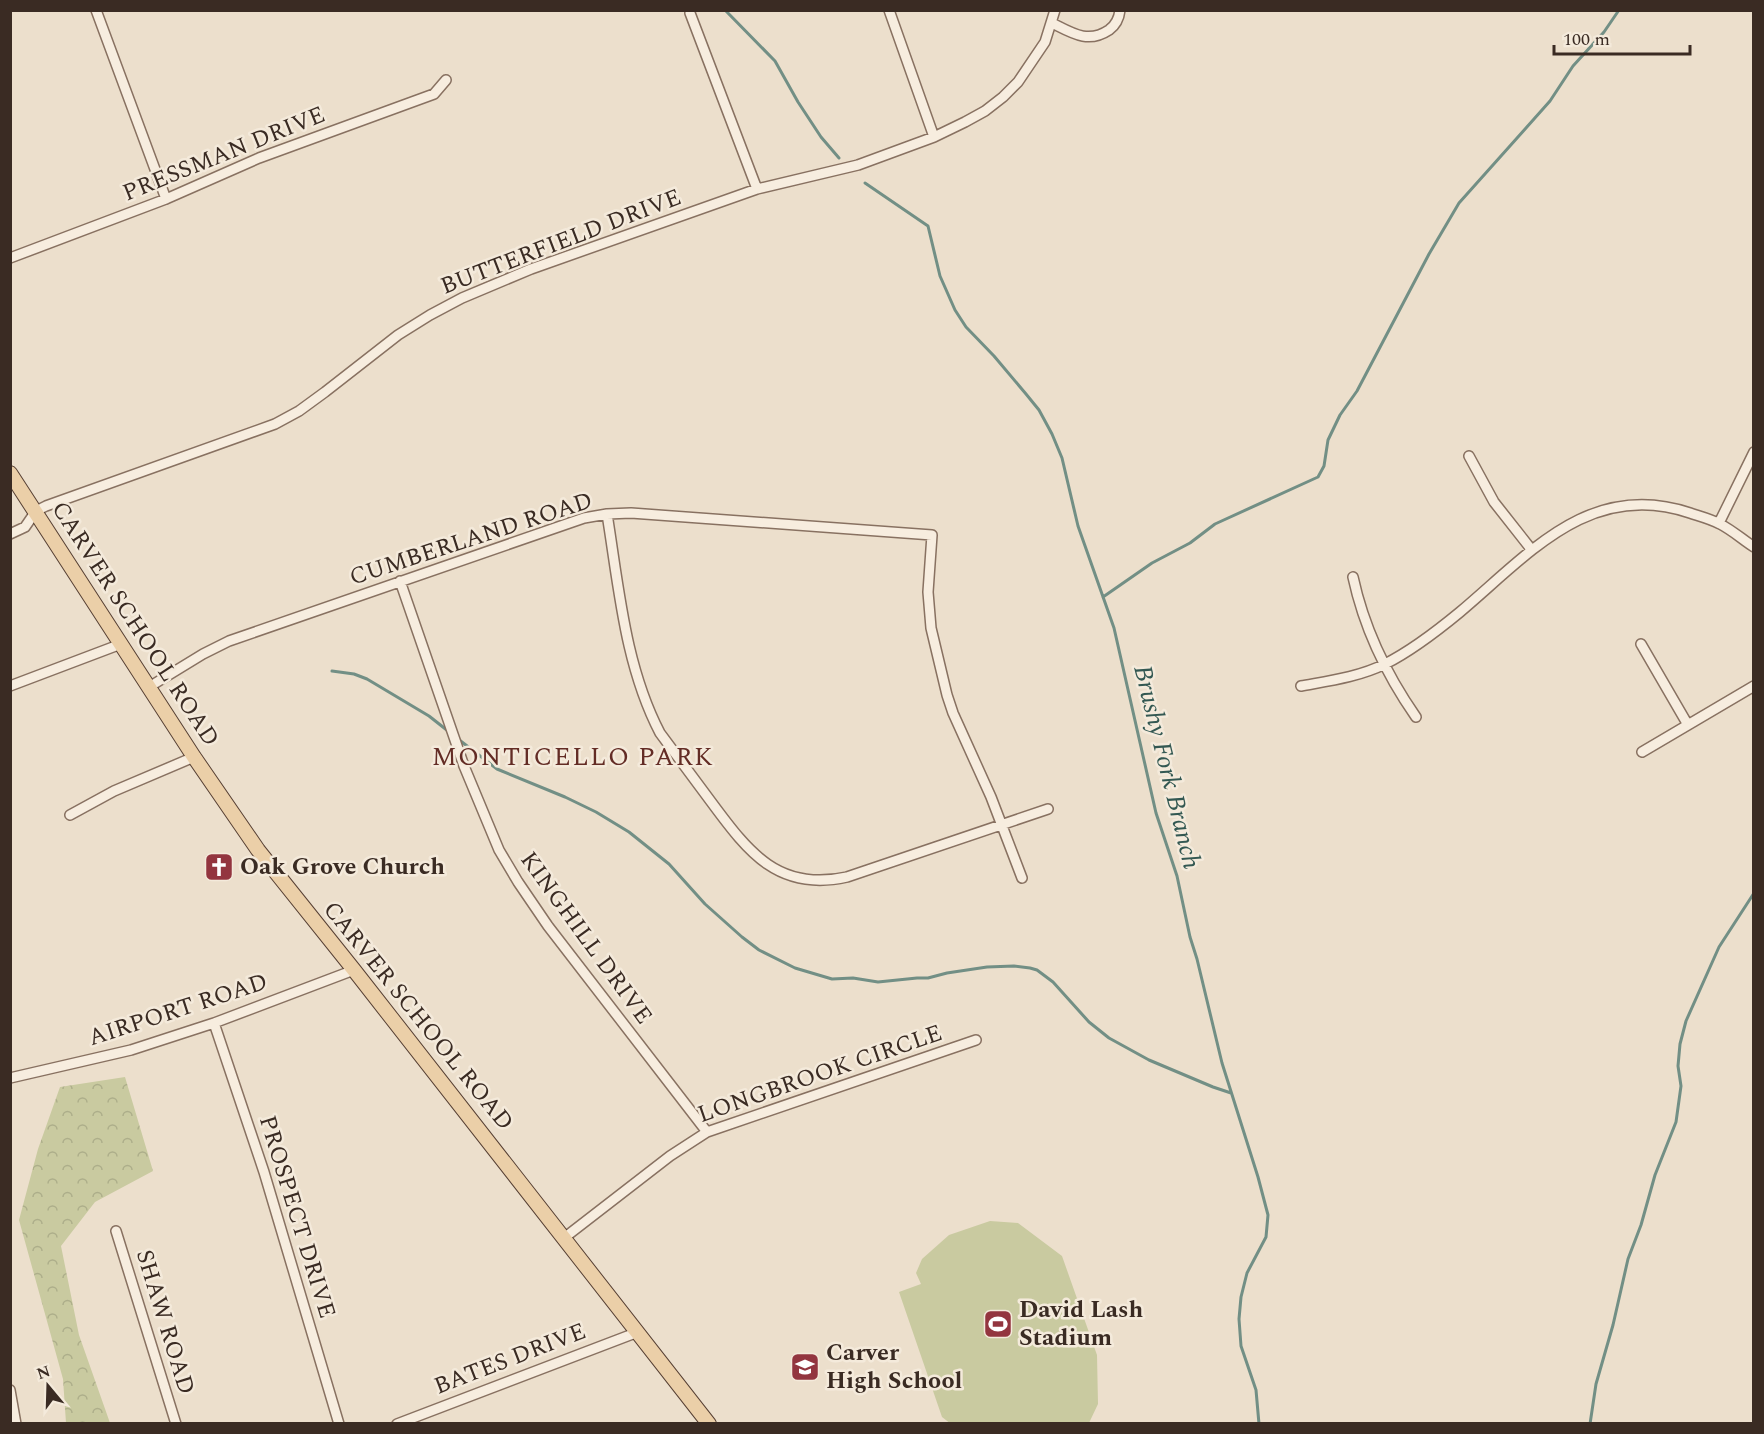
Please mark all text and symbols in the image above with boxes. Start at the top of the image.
scale bar [1554,18,1690,56]
text: 100 m [1563,26,1610,53]
street label: PRESSMAN DRIVE [117,97,331,211]
street label: BUTTERFIELD DRIVE [435,179,687,305]
street label: CUMBERLAND ROAD [345,483,597,595]
street label: CARVER SCHOOL ROAD [42,494,228,754]
water label: Brushy Fork Branch [1122,661,1212,873]
district label: MONTICELLO PARK [432,737,714,777]
street label: KINGHILL DRIVE [511,844,661,1032]
place label: Oak Grove Church [240,849,445,885]
church icon: Oak Grove Church [203,851,235,883]
street label: CARVER SCHOOL ROAD [314,893,522,1139]
street label: AIRPORT ROAD [84,964,272,1056]
street label: LONGBROOK CIRCLE [693,1015,947,1133]
street label: PROSPECT DRIVE [249,1111,345,1323]
street label: SHAW ROAD [126,1245,204,1399]
place label: David Lash Stadium [1019,1292,1144,1356]
sports icon: David Lash Stadium [982,1308,1014,1340]
street label: BATES DRIVE [429,1313,591,1405]
place label: Carver High School [826,1335,963,1399]
school or university icon: Carver High School [789,1351,821,1383]
north arrow [18,1356,78,1416]
text: N [33,1359,54,1386]

